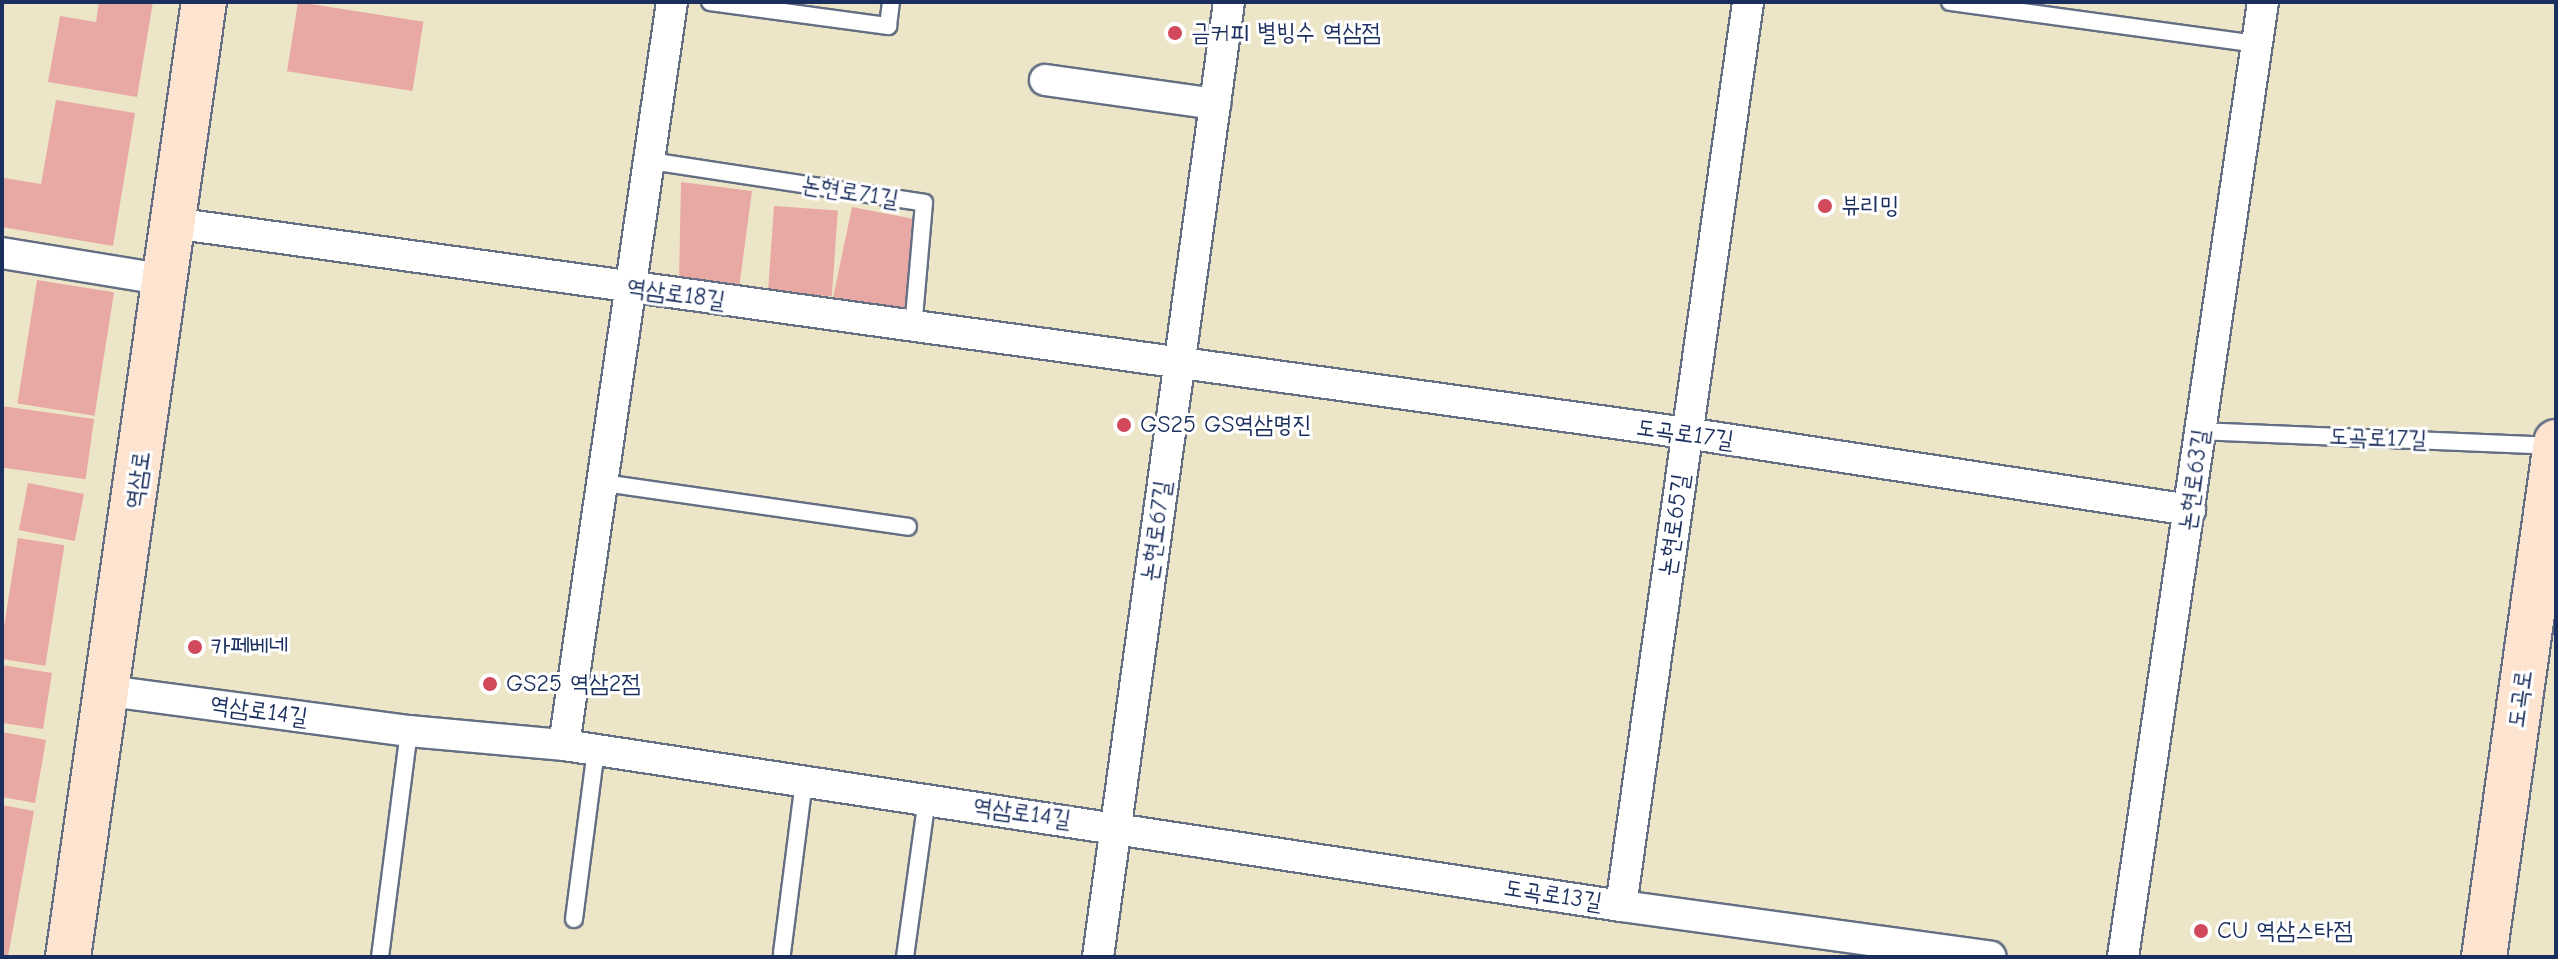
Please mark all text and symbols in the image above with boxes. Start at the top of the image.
place label: 금커피 별빙수 역삼점 [1191,19,1381,47]
marker: 금커피 별빙수 역삼점 [1166,24,1184,42]
street label: 논현로71길 [799,170,901,214]
place label: 뷰리밍 [1841,192,1899,220]
marker: 뷰리밍 [1816,197,1834,215]
street label: 역삼로18길 [625,273,727,315]
place label: GS25 GS역삼명진 [1140,411,1312,439]
street label: 도곡로17길 [1634,413,1736,455]
marker: GS25 GS역삼명진 [1115,416,1133,434]
street label: 도곡로17길 [2328,422,2428,454]
street label: 논현로63길 [2173,427,2215,533]
street label: 역삼로 [120,449,156,511]
street label: 논현로65길 [1653,472,1695,578]
street label: 논현로67길 [1135,479,1177,583]
place label: 카페베네 [211,633,288,661]
marker: 카페베네 [186,638,204,656]
street label: 도곡로 [2502,668,2538,730]
place label: GS25 역삼2점 [506,670,640,698]
marker: GS25 역삼2점 [481,675,499,693]
street label: 역삼로14길 [208,690,310,732]
street label: 역삼로14길 [971,792,1073,834]
street label: 도곡로13길 [1502,873,1604,917]
place label: CU 역삼스타점 [2217,917,2353,945]
marker: CU 역삼스타점 [2192,922,2210,940]

